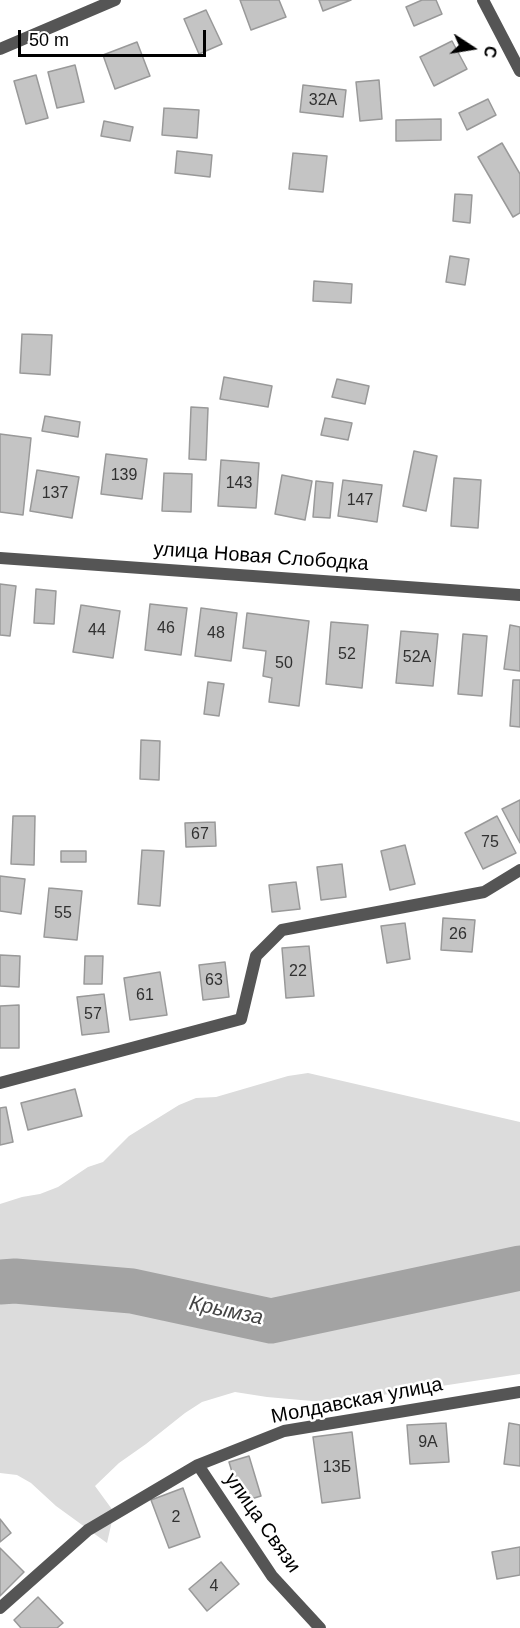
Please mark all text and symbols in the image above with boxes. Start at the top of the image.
scale bar [21,18,208,56]
north arrow [442,18,502,78]
text: 50 m [29,30,69,50]
text: С [481,44,500,59]
house number: 32А [309,91,337,111]
house number: 139 [111,466,137,486]
house number: 143 [226,474,252,494]
house number: 137 [42,484,68,504]
house number: 147 [347,491,373,511]
street label: улица Новая Слободка [153,538,369,576]
house number: 46 [157,619,175,639]
house number: 44 [88,621,106,641]
house number: 48 [207,624,225,644]
house number: 52 [338,645,356,665]
house number: 52А [403,648,431,668]
house number: 50 [275,654,293,674]
house number: 67 [191,825,209,845]
house number: 75 [481,833,499,853]
house number: 55 [54,904,72,924]
house number: 26 [449,925,467,945]
house number: 22 [289,962,307,982]
house number: 63 [205,971,223,991]
house number: 61 [136,986,154,1006]
house number: 57 [84,1005,102,1025]
water label: Крымза [187,1291,265,1331]
street label: Молдавская улица [269,1373,445,1429]
house number: 9А [418,1433,438,1453]
house number: 13Б [323,1458,351,1478]
street label: улица Связи [219,1468,305,1578]
house number: 2 [172,1508,180,1528]
house number: 4 [210,1577,218,1597]

